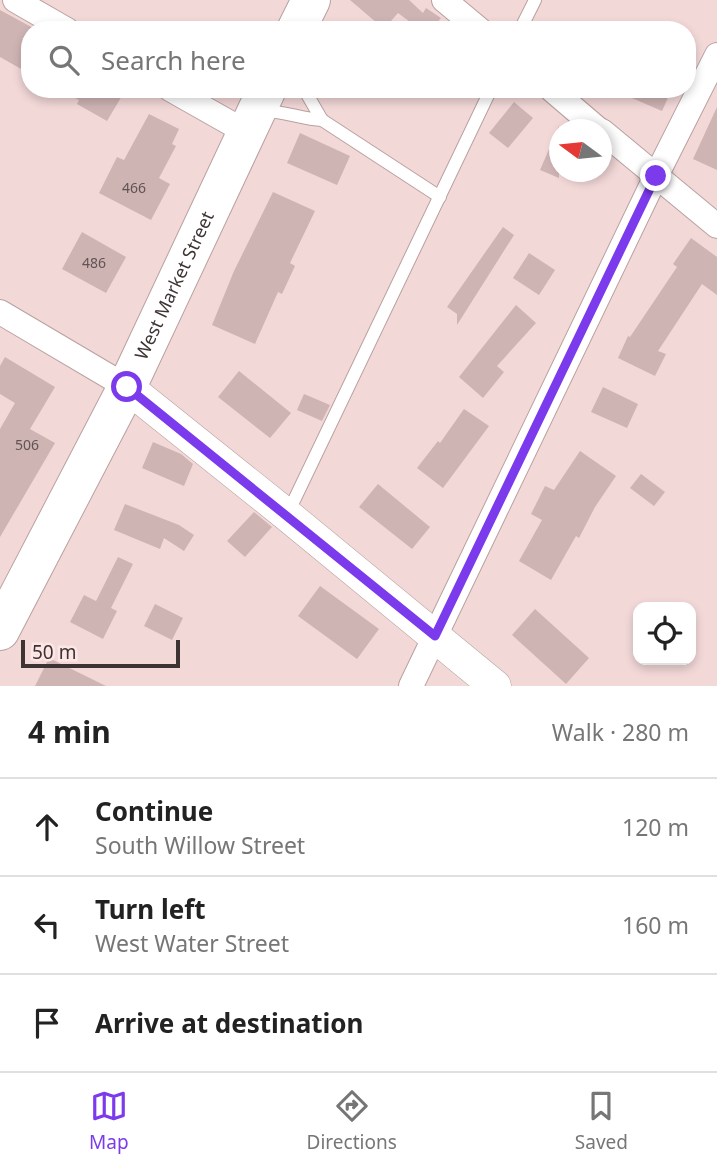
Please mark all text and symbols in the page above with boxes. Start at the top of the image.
search box [21,21,696,98]
icon: search [45,41,83,79]
text: Search here [101,42,246,78]
north arrow [549,119,612,182]
route end [640,160,671,191]
house number: 466 [122,178,146,197]
street label: West Market Street [128,207,219,363]
house number: 486 [82,253,106,272]
route start [111,371,142,402]
house number: 506 [15,435,39,454]
map controls [633,602,696,665]
button: locate [633,602,696,665]
scale bar [21,637,180,669]
text: 50 m [32,639,76,665]
text: 4 min [28,711,111,752]
text: Walk · 280 m [552,716,689,748]
text: Continue [95,793,213,829]
icon: ahead [28,808,66,846]
text: 120 m [622,811,689,843]
text: South Willow Street [95,829,305,861]
text: Turn left [95,891,206,927]
icon: left [28,906,66,944]
text: 160 m [622,909,689,941]
text: West Water Street [95,927,289,959]
icon: arrive [28,1004,66,1042]
text: Arrive at destination [95,1005,364,1041]
tab: Map [89,1087,129,1155]
tab: Directions [307,1087,397,1155]
tab: Saved [575,1087,628,1155]

